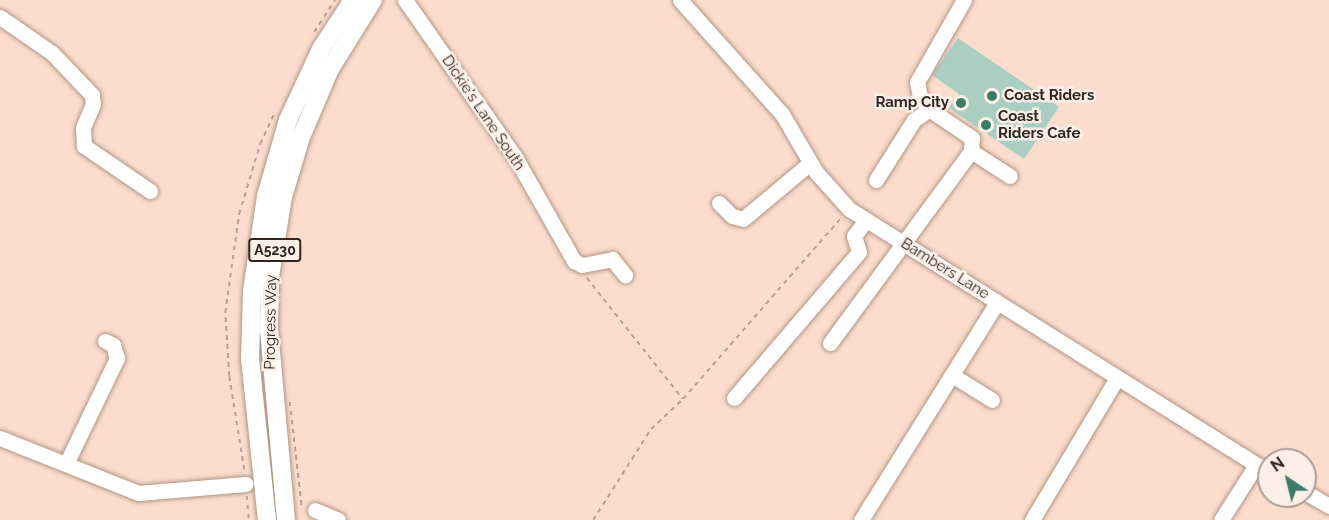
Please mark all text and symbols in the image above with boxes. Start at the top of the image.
street label: Dickie's Lane South [438,52,528,174]
place label: Coast Riders [1004,87,1094,105]
marker: Coast Riders [985,89,999,103]
place label: Ramp City [875,94,949,112]
marker: Ramp City [954,96,968,110]
place label: Coast Riders Cafe [998,107,1081,142]
marker: Coast Riders Cafe [979,118,993,132]
street label: Bambers Lane [897,235,993,303]
road number: A5230 [248,239,302,261]
street label: Progress Way [261,274,281,370]
north arrow [1257,448,1317,508]
text: N [1267,453,1288,476]

